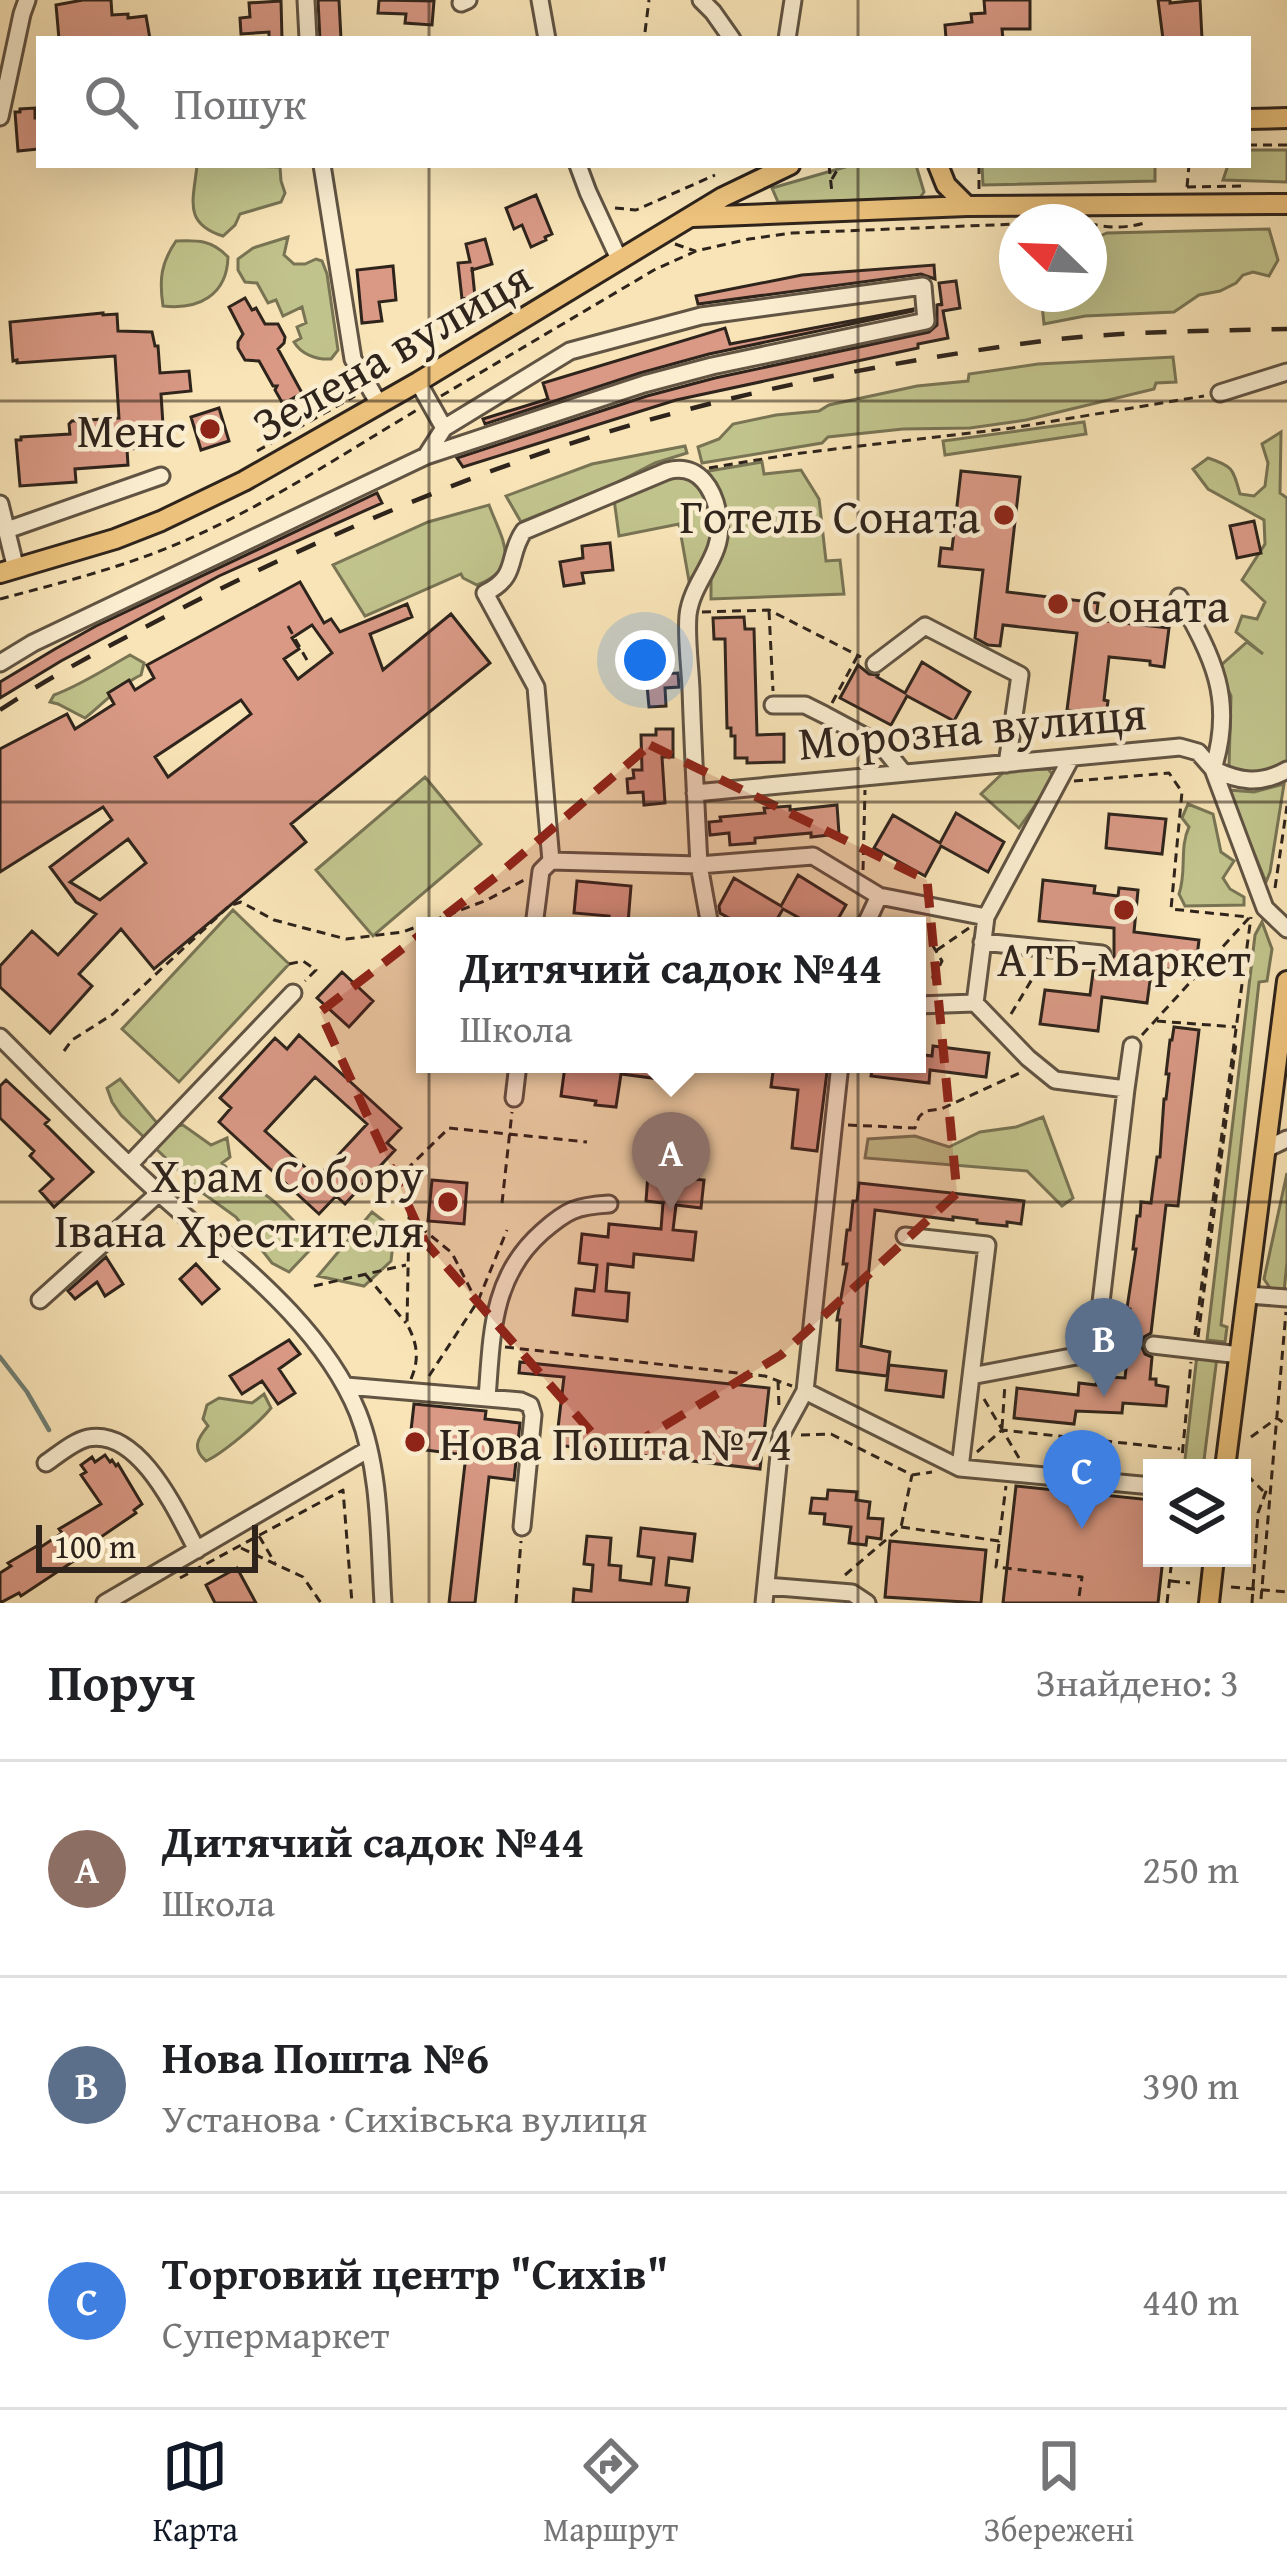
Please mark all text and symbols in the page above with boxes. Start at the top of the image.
search box [36,36,1251,168]
icon: search [78,69,144,135]
text: Пошук [174,70,307,135]
north arrow [999,204,1107,312]
street label: Зелена вулиця [238,241,544,459]
place label: Менс [77,394,186,465]
marker: Менс [197,416,223,442]
place label: Готель Соната [680,480,980,551]
marker: Готель Соната [991,502,1017,528]
place label: Соната [1082,569,1229,640]
marker: Соната [1045,591,1071,617]
your location [615,630,675,690]
street label: Морозна вулиця [795,676,1149,778]
marker: АТБ-маркет [1111,897,1137,923]
popup [416,917,926,1073]
place label: АТБ-маркет [997,923,1251,994]
text: Дитячий садок №44 [460,934,882,999]
text: Школа [460,999,573,1056]
pin: A [632,1112,710,1211]
place label: Храм Собору Івана Хрестителя [54,1139,424,1265]
marker: Храм Собору Івана Хрестителя [435,1189,461,1215]
pin: B [1065,1298,1143,1397]
place label: Нова Пошта №74 [439,1407,792,1478]
marker: Нова Пошта №74 [402,1429,428,1455]
pin: C [1043,1430,1121,1529]
map controls [1143,1459,1251,1567]
button: layers [1143,1459,1251,1567]
scale bar [36,1519,258,1572]
text: 100 m [54,1522,136,1570]
text: Поруч [48,1644,195,1719]
text: Знайдено: 3 [1036,1653,1239,1710]
text: Дитячий садок №44 [162,1808,585,1873]
text: A [75,1840,99,1897]
text: 250 m [1142,1840,1239,1897]
text: Школа [162,1873,275,1930]
text: Нова Пошта №6 [162,2024,489,2089]
text: B [75,2056,99,2113]
text: 390 m [1142,2056,1239,2113]
text: Установа · Сихівська вулиця [162,2089,647,2146]
text: Tорговий центр "Сихів" [162,2240,668,2305]
text: C [76,2272,98,2329]
text: 440 m [1142,2272,1239,2329]
text: Супермаркет [162,2305,389,2362]
tab: Карта [153,2433,238,2553]
tab: Маршрут [543,2433,678,2553]
tab: Збережені [984,2433,1134,2553]

